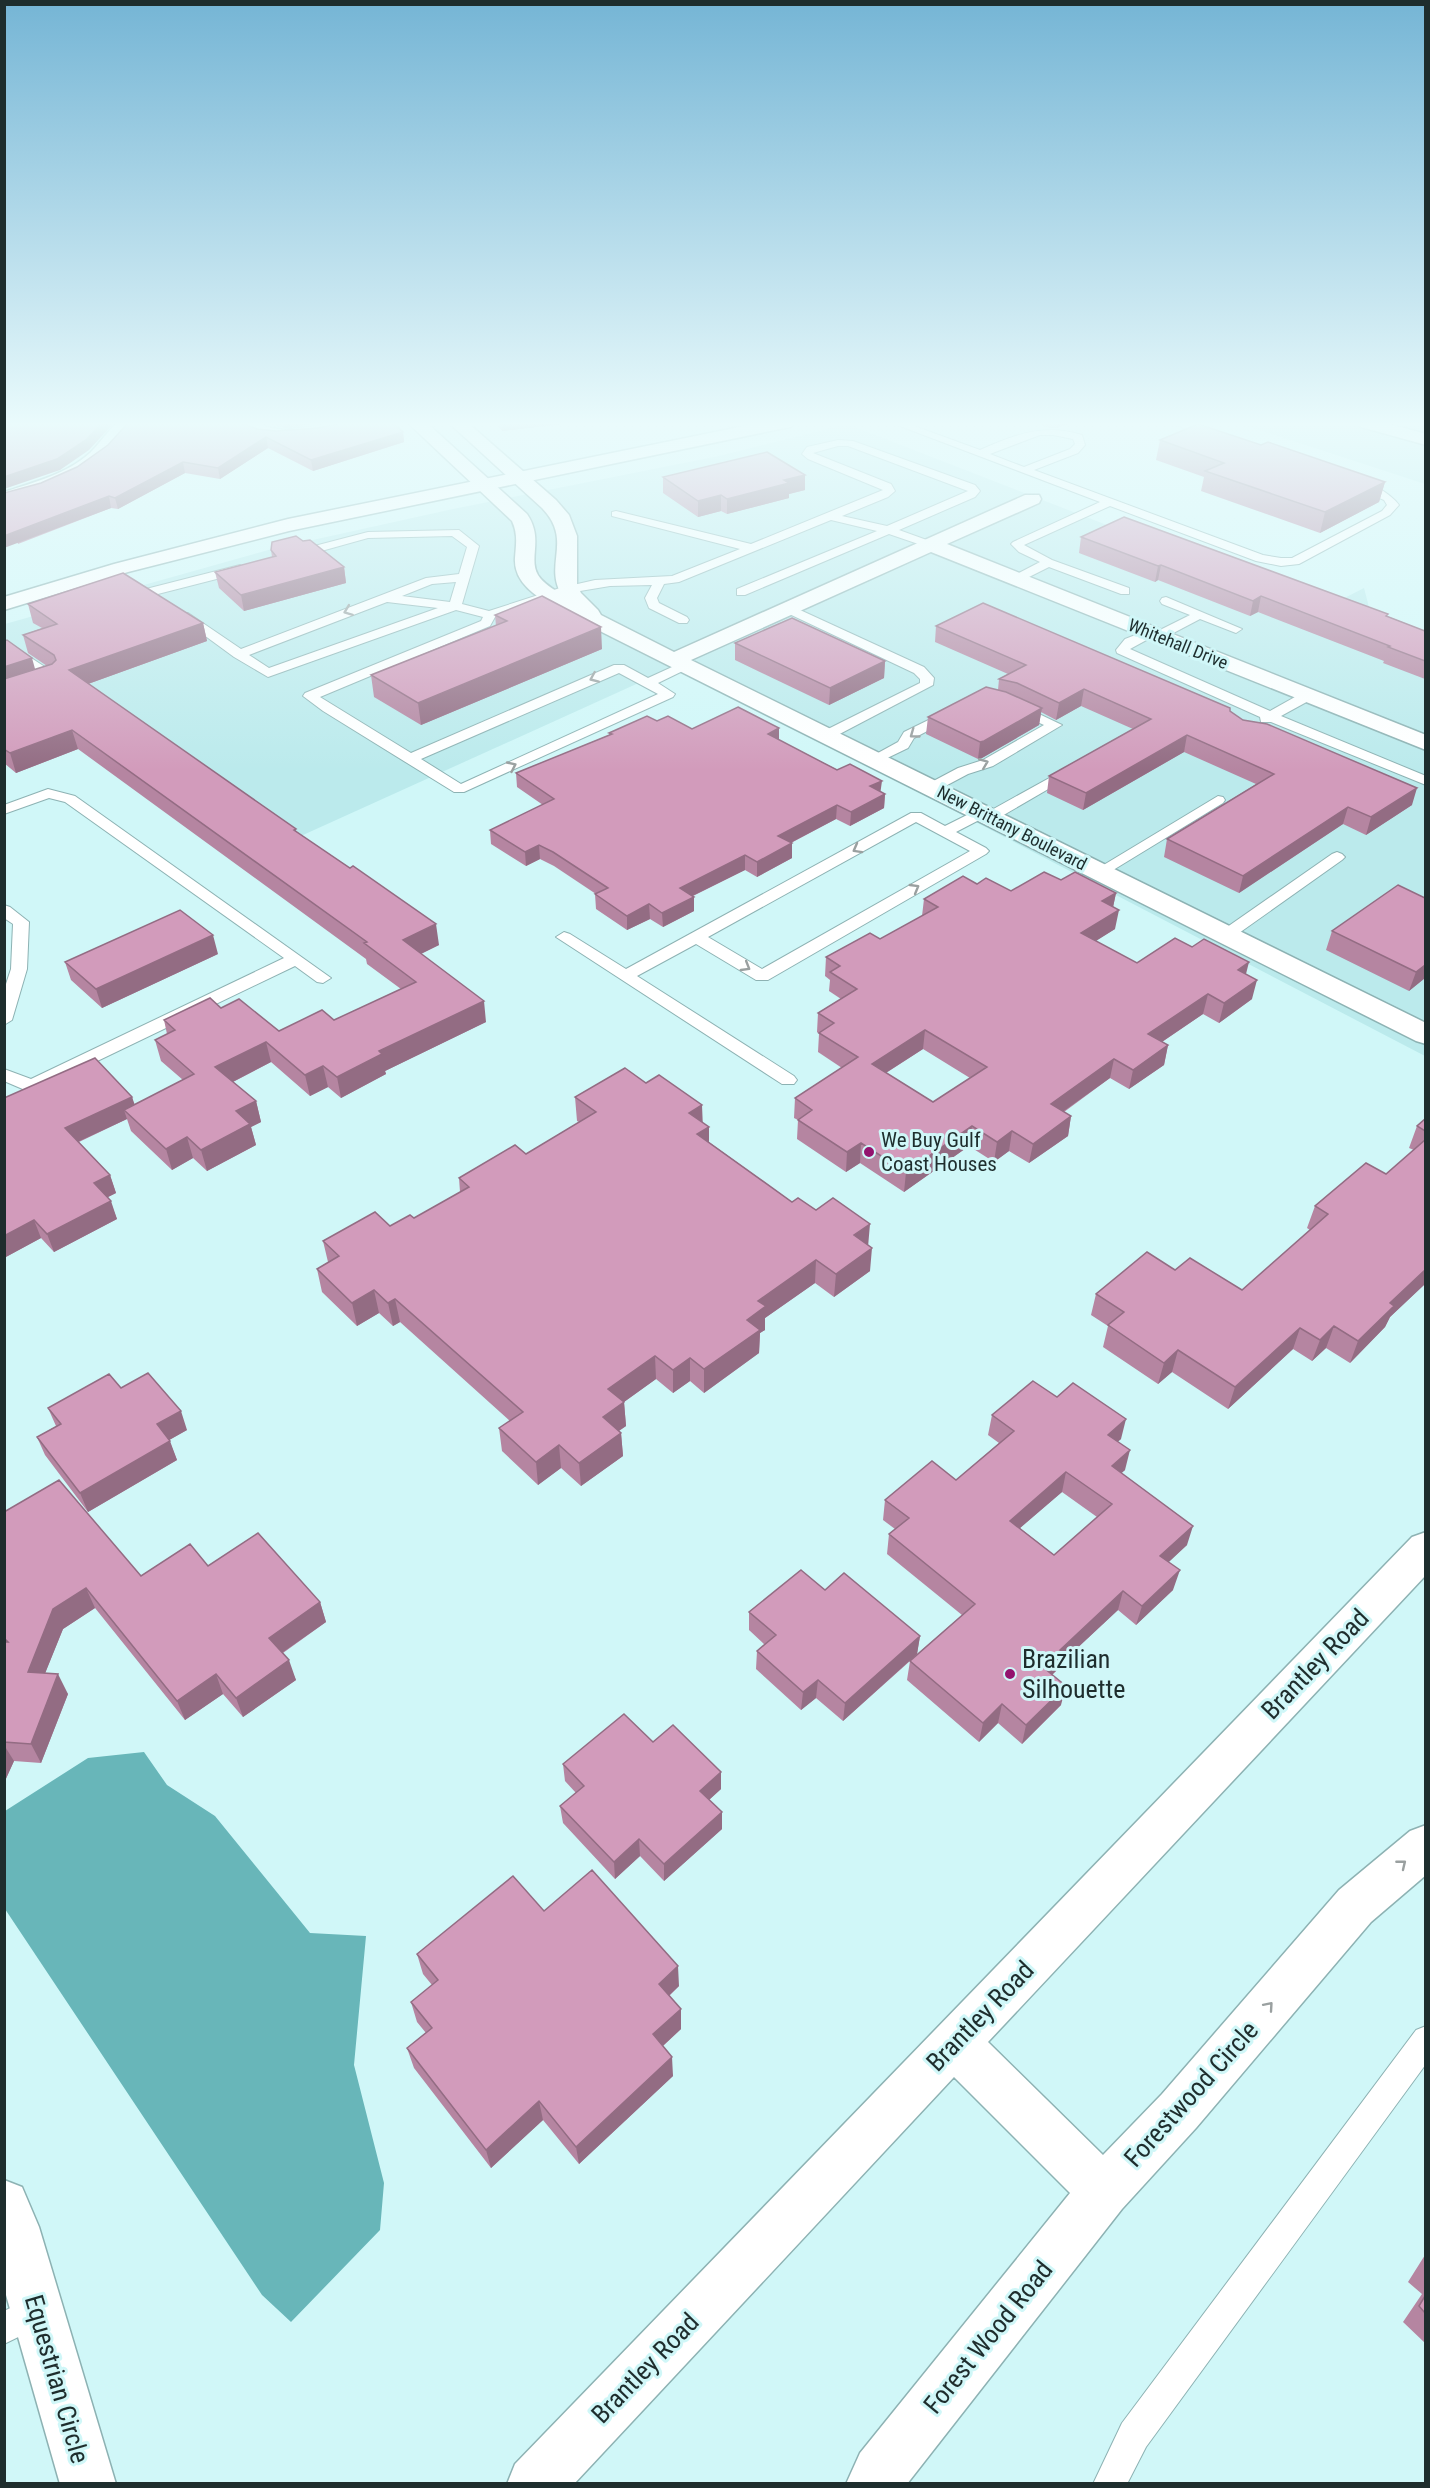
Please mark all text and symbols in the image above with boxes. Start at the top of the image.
one-way arrow [344,604,354,617]
street label: Whitehall Drive [1125,614,1231,673]
one-way arrow [590,671,601,683]
one-way arrow [910,727,921,738]
one-way arrow [978,758,989,770]
one-way arrow [506,762,517,774]
street label: New Brittany Boulevard [934,781,1090,874]
one-way arrow [853,842,863,853]
one-way arrow [909,884,919,895]
one-way arrow [740,959,750,971]
place label: We Buy Gulf Coast Houses [881,1128,997,1176]
marker: We Buy Gulf Coast Houses [862,1145,876,1159]
street label: Brantley Road [1255,1603,1375,1725]
place label: Brazilian Silhouette [1022,1644,1125,1704]
marker: Brazilian Silhouette [1003,1667,1017,1681]
one-way arrow [1395,1861,1406,1872]
street label: Brantley Road [920,1955,1040,2077]
one-way arrow [1261,2002,1272,2013]
street label: Forestwood Circle [1118,2015,1264,2173]
street label: Forest Wood Road [917,2255,1059,2419]
street label: Equestrian Circle [19,2291,95,2467]
street label: Brantley Road [585,2307,705,2429]

